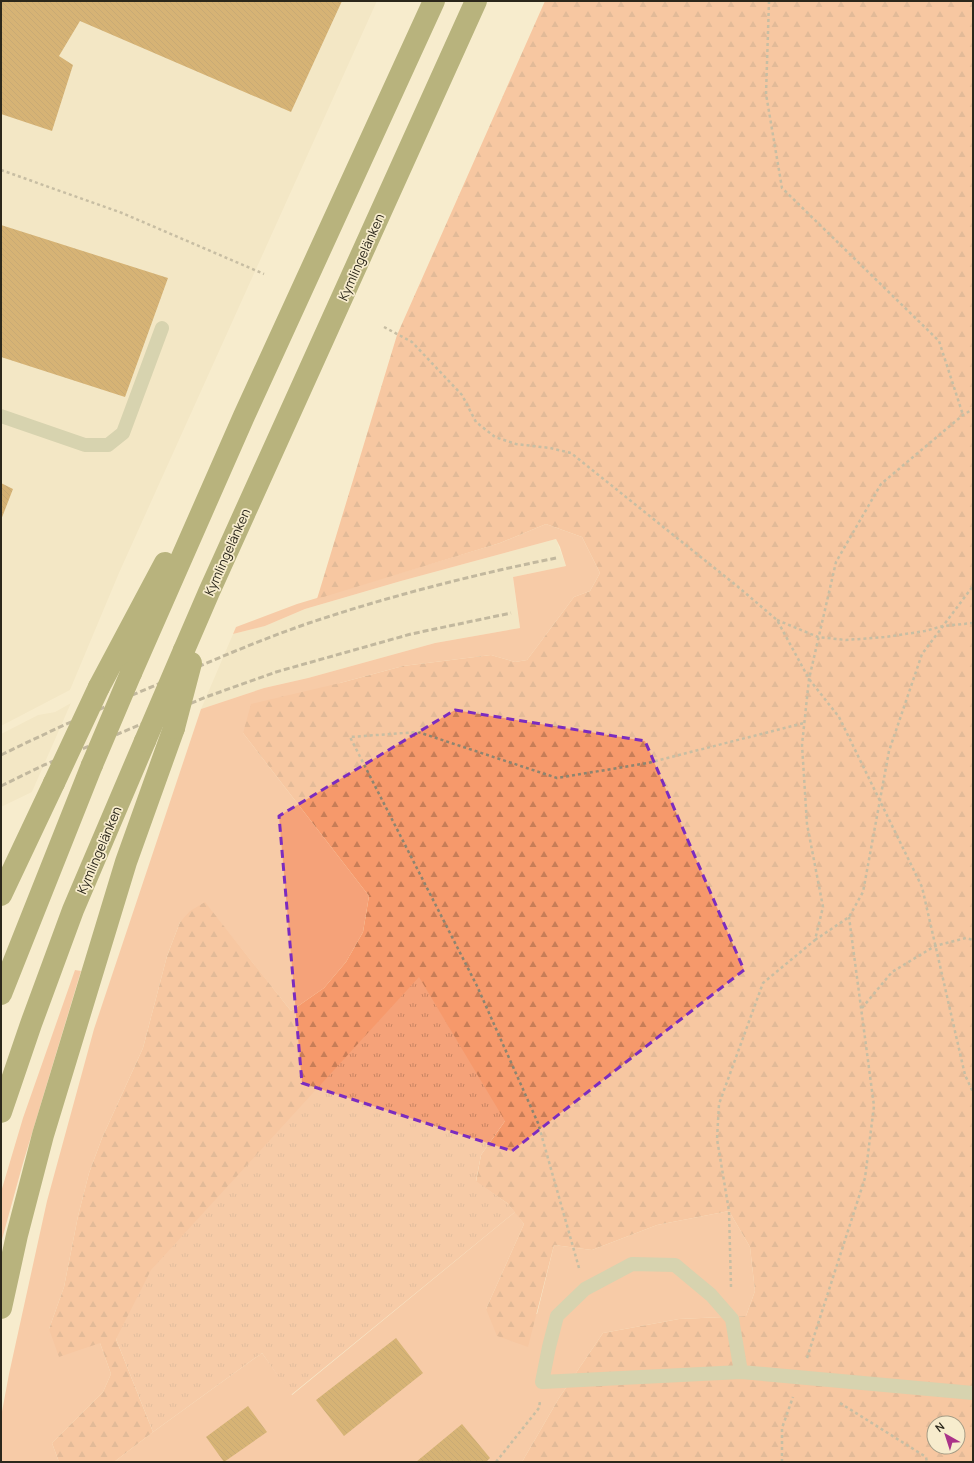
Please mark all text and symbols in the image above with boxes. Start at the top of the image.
street label: Kymlingelänken [334,211,388,303]
street label: Kymlingelänken [200,506,254,598]
street label: Kymlingelänken [72,803,126,897]
north arrow [926,1415,966,1455]
text: N [932,1418,947,1435]

